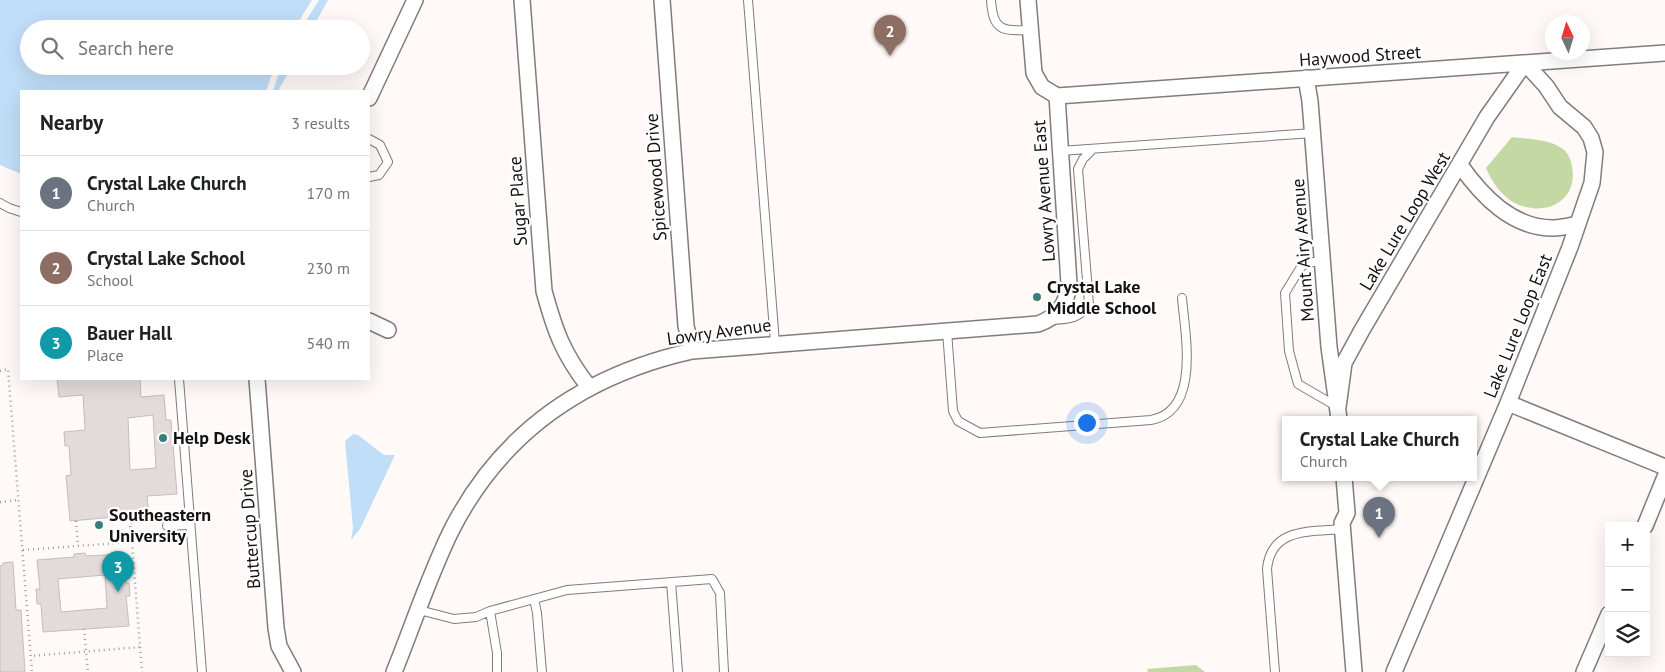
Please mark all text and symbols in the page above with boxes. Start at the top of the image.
pin: 2 [874,15,906,56]
north arrow [1545,15,1590,60]
search box [20,20,370,75]
icon: search [38,34,66,62]
text: Search here [78,36,174,60]
street label: Haywood Street [1298,40,1422,71]
text: Nearby [40,109,103,136]
street label: Spicewood Drive [640,112,671,242]
text: 3 results [291,113,350,133]
street label: Lowry Avenue East [1027,119,1060,263]
street label: Lake Lure Loop West [1354,147,1455,294]
street label: Sugar Place [503,155,532,247]
text: Crystal Lake Church [87,171,247,195]
street label: Mount Airy Avenue [1286,178,1319,322]
text: 1 [51,183,61,203]
text: 170 m [307,183,350,203]
text: Church [87,195,135,215]
text: Crystal Lake School [87,246,245,270]
street label: Lake Lure Loop East [1478,250,1557,401]
text: 2 [51,258,61,278]
text: 230 m [307,258,350,278]
text: School [87,270,133,290]
place label: Crystal Lake Middle School [1047,275,1157,319]
marker: Crystal Lake Middle School [1031,291,1043,303]
street label: Lowry Avenue [665,313,773,350]
text: Bauer Hall [87,321,172,345]
text: 3 [51,333,61,353]
text: 540 m [307,333,350,353]
text: Place [87,345,124,365]
your location [1074,410,1100,436]
popup [1282,416,1477,481]
place label: Help Desk [173,426,251,449]
text: Crystal Lake Church [1300,427,1459,451]
marker: Help Desk [157,432,169,444]
text: Church [1300,451,1348,471]
street label: Buttercup Drive [234,468,265,590]
pin: 1 [1363,497,1395,538]
place label: Southeastern University [109,503,211,547]
marker: Southeastern University [93,519,105,531]
map controls [1605,522,1650,657]
button: + [1605,522,1650,567]
pin: 3 [102,551,134,592]
button: − [1605,567,1650,612]
button: layers [1605,612,1650,657]

